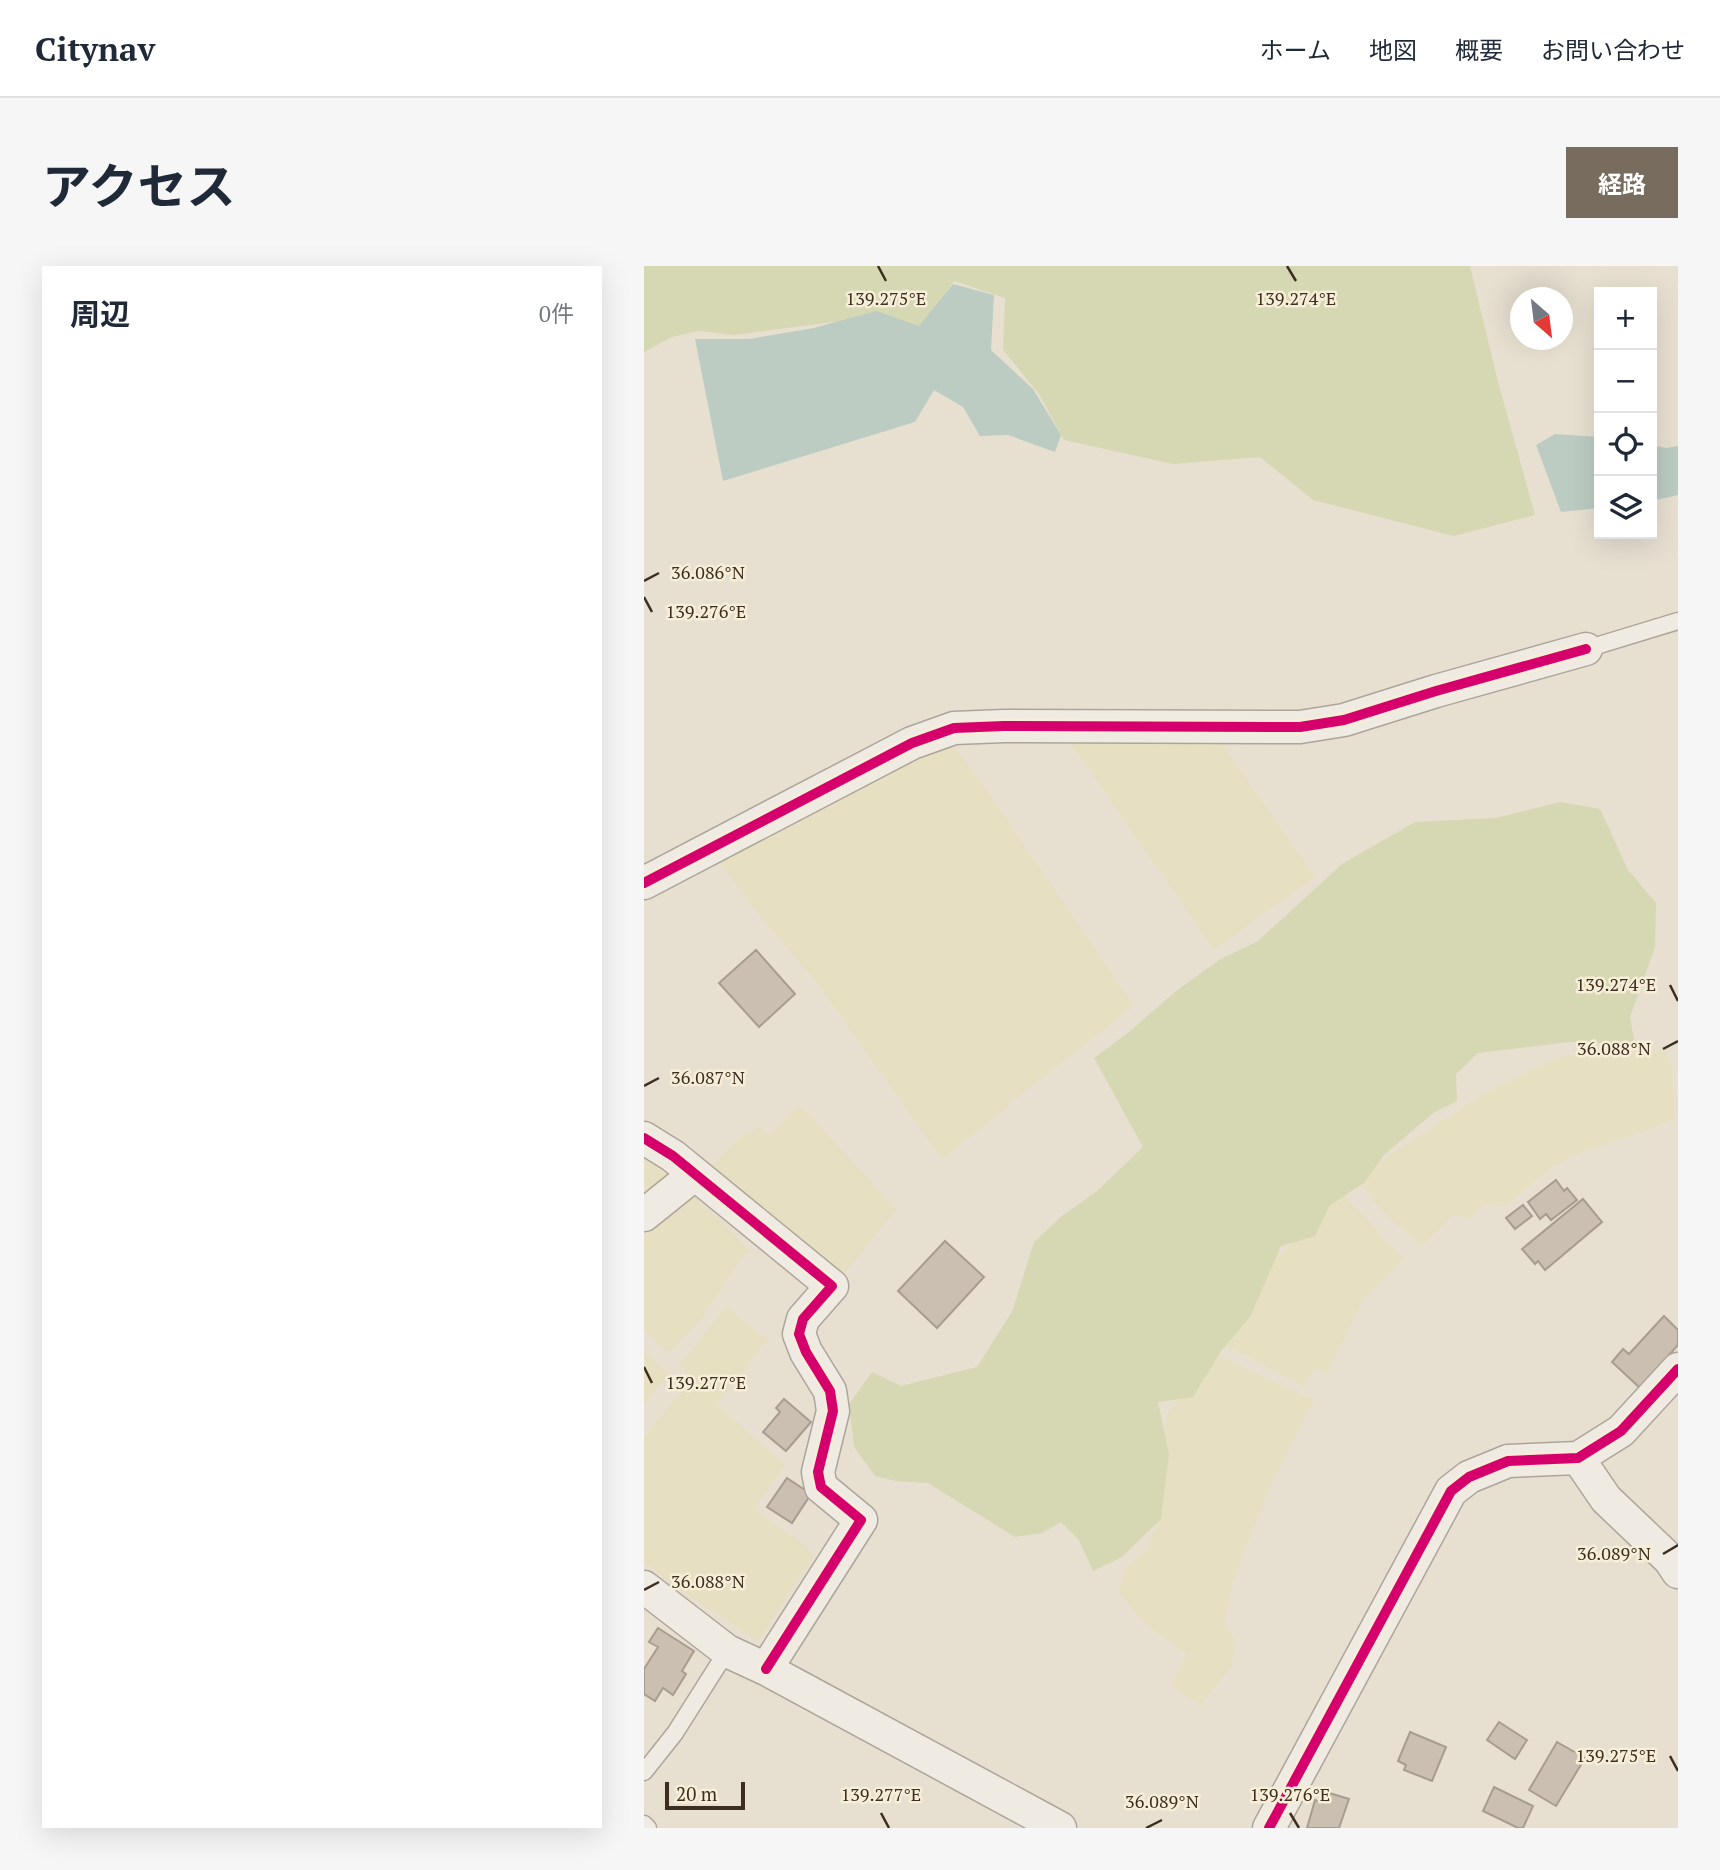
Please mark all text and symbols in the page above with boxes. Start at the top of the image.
text: Citynav [35,27,155,70]
text: ホーム [1260,34,1331,66]
text: 地図 [1369,34,1417,66]
text: 概要 [1455,34,1503,66]
text: お問い合わせ [1541,34,1685,66]
button: 経路 [1566,147,1678,218]
text: アクセス [42,153,236,218]
text: 139.275°E [846,286,926,310]
text: 139.274°E [1256,286,1336,310]
north arrow [1510,287,1573,350]
map controls [1594,287,1657,539]
button: + [1594,287,1657,350]
text: 周辺 [70,294,130,334]
text: 0件 [539,298,574,329]
button: − [1594,350,1657,413]
button: locate [1594,413,1657,476]
button: layers [1594,476,1657,539]
text: 36.086°N [671,560,745,584]
text: 139.276°E [666,599,746,623]
text: 139.274°E [1576,972,1656,996]
text: 36.088°N [1577,1036,1651,1060]
text: 36.087°N [671,1065,745,1089]
text: 139.277°E [666,1370,746,1394]
text: 36.089°N [1577,1541,1651,1565]
text: 36.088°N [671,1569,745,1593]
text: 139.275°E [1576,1743,1656,1767]
scale bar [665,1779,746,1811]
text: 20 m [676,1781,717,1806]
text: 139.277°E [841,1782,921,1806]
text: 139.276°E [1250,1782,1330,1806]
text: 36.089°N [1125,1789,1199,1813]

